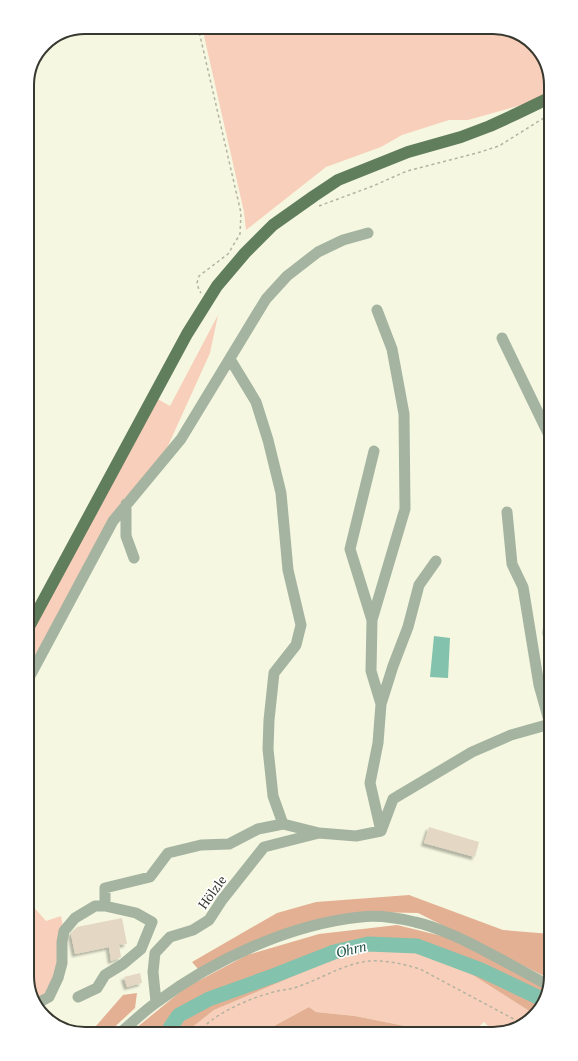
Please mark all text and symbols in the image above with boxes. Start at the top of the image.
street label: Hölzle [194,872,230,912]
water label: Ohrn [334,936,368,962]

